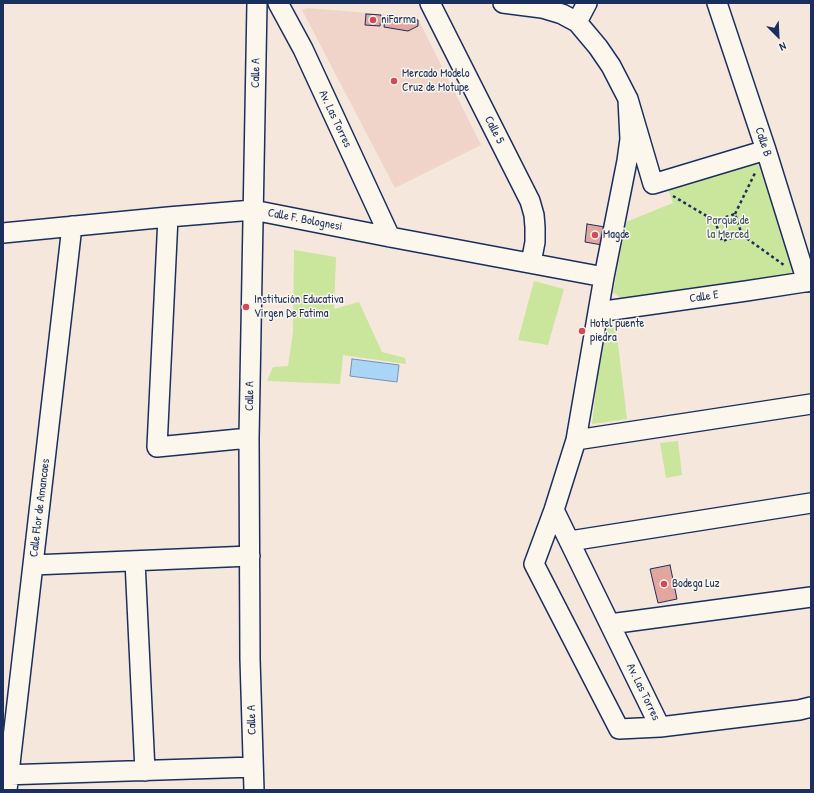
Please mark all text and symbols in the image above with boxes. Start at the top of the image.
place label: niFarma [381,13,416,27]
marker: niFarma [368,15,378,25]
north arrow [758,16,798,56]
text: N [777,39,788,55]
street label: Calle A [249,58,263,88]
place label: Mercado Modelo Cruz de Motupe [402,67,470,95]
marker: Mercado Modelo Cruz de Motupe [389,76,399,86]
street label: Av. Las Torres [315,88,355,150]
street label: Calle 5 [481,114,507,146]
street label: Calle B [752,125,774,159]
street label: Calle F. Bolognesi [267,206,343,234]
park label: Parque de la Merced [707,214,749,242]
place label: Magde [603,228,630,242]
marker: Magde [590,230,600,240]
street label: Calle E [688,288,720,306]
place label: Institución Educativa Virgen De Fatima [254,293,343,321]
marker: Institución Educativa Virgen De Fatima [241,302,251,312]
place label: Hotel puente piedra [590,317,644,345]
marker: Hotel puente piedra [577,326,587,336]
street label: Calle A [243,381,257,411]
street label: Calle Flor de Amancaes [27,458,53,558]
place label: Bodega Luz [672,577,720,591]
marker: Bodega Luz [659,579,669,589]
street label: Av. Las Torres [623,661,663,723]
street label: Calle A [244,705,260,735]

